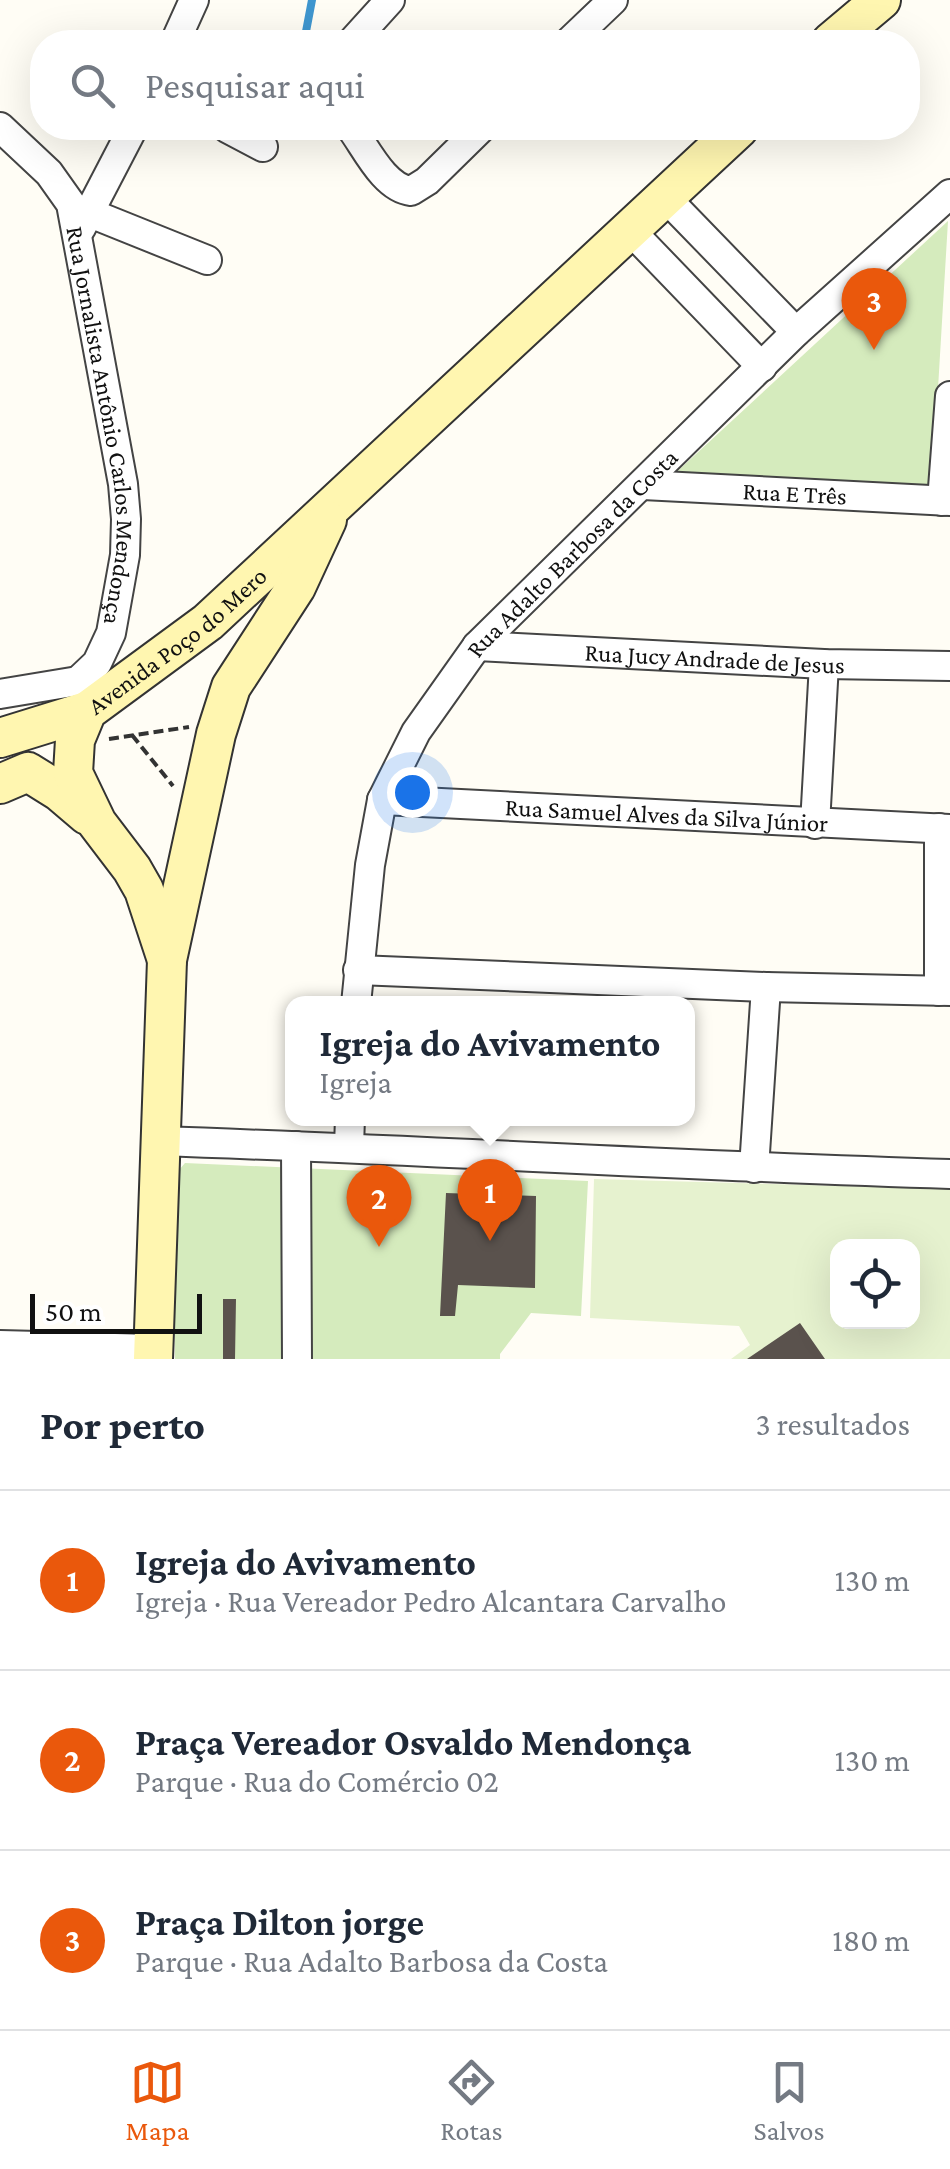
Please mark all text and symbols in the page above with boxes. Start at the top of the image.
search box [30,30,920,140]
icon: search [65,58,120,113]
text: Pesquisar aqui [145,64,365,106]
street label: Rua Jornalista Antônio Carlos Mendonça [62,224,140,628]
pin: 3 [842,268,906,350]
street label: Rua Adalto Barbosa da Costa [460,443,683,662]
street label: Rua E Três [742,477,848,509]
street label: Avenida Poço do Mero [83,562,272,719]
street label: Rua Jucy Andrade de Jesus [584,638,845,678]
your location [387,767,438,818]
street label: Rua Samuel Alves da Silva Júnior [504,793,829,836]
popup [285,996,695,1126]
text: Igreja do Avivamento [320,1022,660,1064]
text: Igreja [320,1064,392,1100]
pin: 1 [458,1158,522,1241]
pin: 2 [346,1164,412,1247]
map controls [830,1239,920,1329]
button: locate [830,1239,920,1329]
scale bar [30,1289,202,1334]
text: 50 m [45,1296,102,1327]
text: Por perto [40,1401,205,1448]
text: 3 resultados [756,1406,910,1442]
text: Igreja do Avivamento [135,1541,476,1583]
text: 1 [67,1562,78,1598]
text: 130 m [834,1562,910,1598]
text: Igreja · Rua Vereador Pedro Alcantara Carvalho [135,1583,726,1619]
text: Praça Vereador Osvaldo Mendonça [135,1721,691,1763]
text: 2 [64,1742,81,1778]
text: 130 m [834,1742,910,1778]
text: Parque · Rua do Comércio 02 [135,1763,499,1799]
text: Praça Dilton jorge [135,1901,424,1943]
text: 3 [65,1922,80,1958]
text: 180 m [832,1922,910,1958]
text: Parque · Rua Adalto Barbosa da Costa [135,1943,608,1979]
tab: Mapa [126,2055,189,2146]
tab: Rotas [440,2055,503,2146]
tab: Salvos [754,2055,824,2146]

